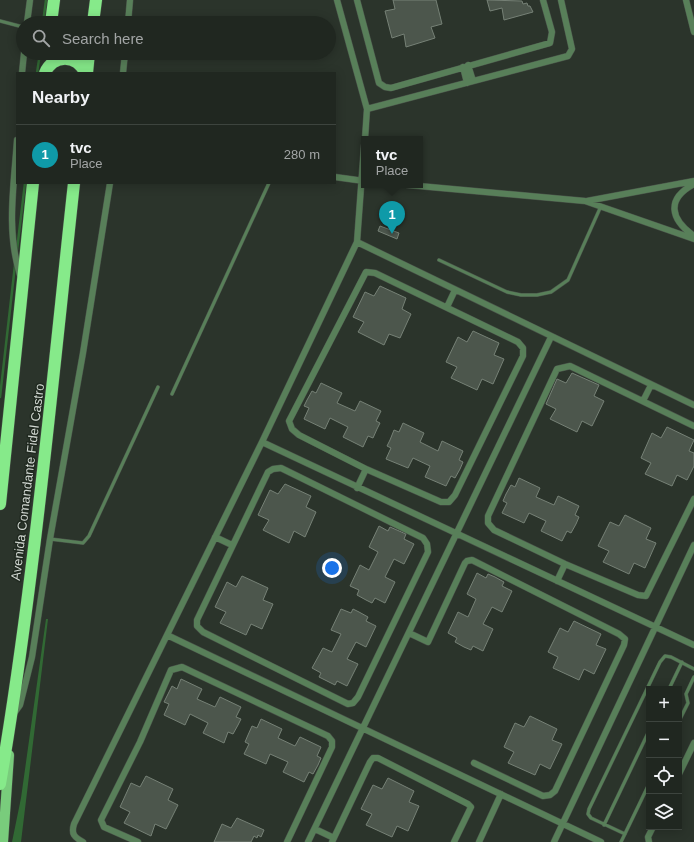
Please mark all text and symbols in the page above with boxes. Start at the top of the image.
search box [16,16,336,60]
icon: search [30,27,52,49]
text: Search here [62,30,144,47]
text: Nearby [32,88,90,107]
popup [361,136,423,188]
text: tvc [70,139,92,156]
text: tvc [376,146,397,163]
text: 1 [41,147,49,162]
text: 280 m [284,147,320,162]
text: Place [70,156,103,171]
text: Place [376,163,408,178]
pin: 1 [379,201,405,234]
street label: Avenida Comandante Fidel Castro [8,383,47,581]
your location [322,558,342,578]
map controls [646,686,682,830]
button: + [646,686,682,722]
button: − [646,722,682,758]
button: locate [646,758,682,794]
button: layers [646,794,682,830]

